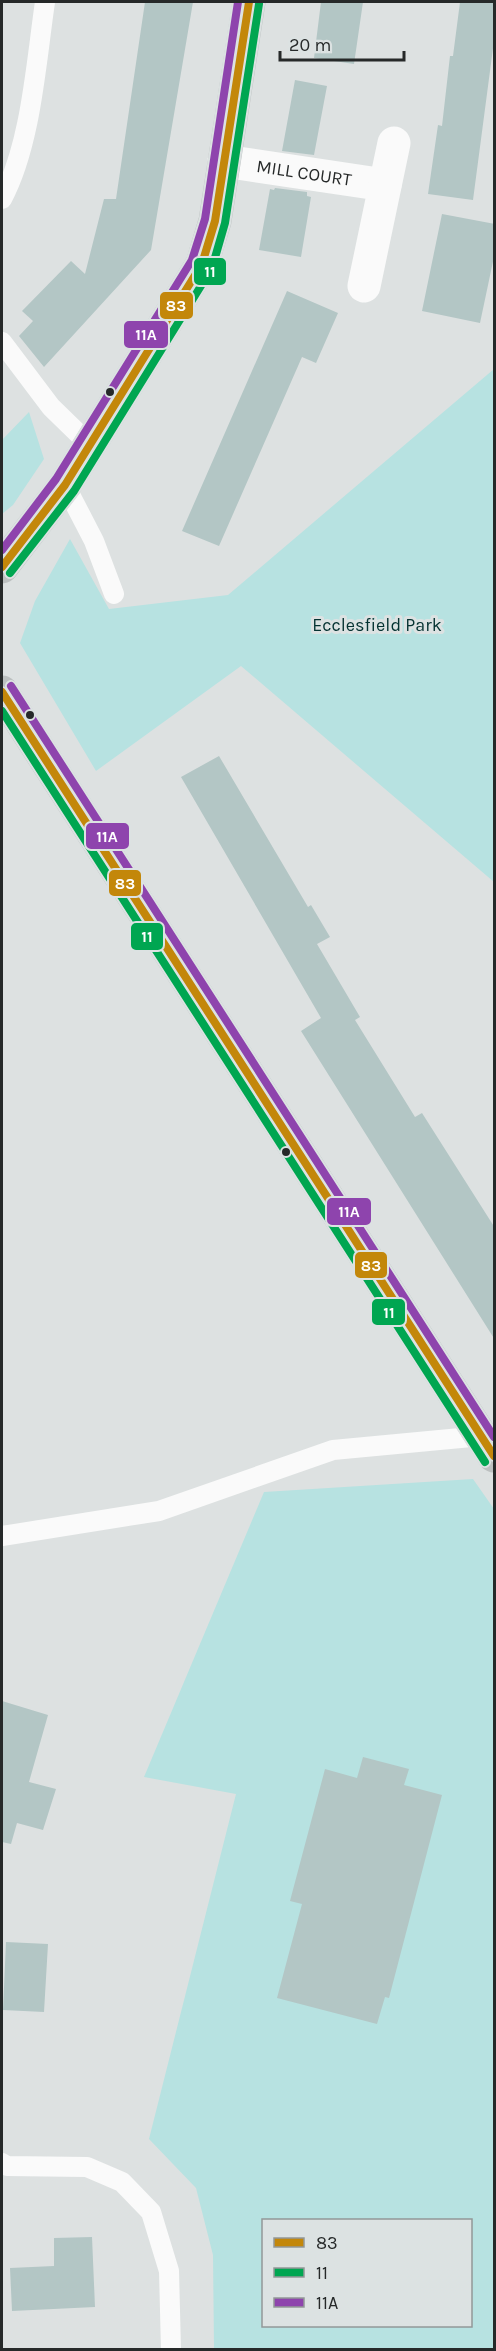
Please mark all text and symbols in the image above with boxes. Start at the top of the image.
scale bar [280,24,404,62]
text: 20 m [289,34,331,56]
street label: MILL COURT [255,155,353,191]
line badge: 11 [193,257,227,286]
text: 11 [204,262,216,281]
line badge: 83 [159,291,194,320]
text: 83 [166,296,186,315]
line badge: 11A [123,320,169,349]
text: 11A [135,325,157,344]
unlabelled marker [104,386,116,398]
park label: Ecclesfield Park [312,614,442,636]
unlabelled marker [24,709,36,721]
line badge: 11A [85,822,130,850]
text: 11A [96,827,118,846]
line badge: 83 [108,869,142,897]
text: 83 [115,874,135,893]
line badge: 11 [130,922,164,951]
text: 11 [141,927,153,946]
unlabelled marker [280,1146,292,1158]
line badge: 11A [326,1197,372,1226]
text: 11A [338,1202,360,1221]
line badge: 83 [354,1251,388,1279]
text: 83 [361,1256,381,1275]
line badge: 11 [371,1298,406,1326]
text: 11 [383,1303,395,1322]
legend [262,2219,472,2327]
text: 83 [316,2232,338,2254]
text: 11 [316,2262,328,2284]
text: 11A [316,2292,338,2314]

